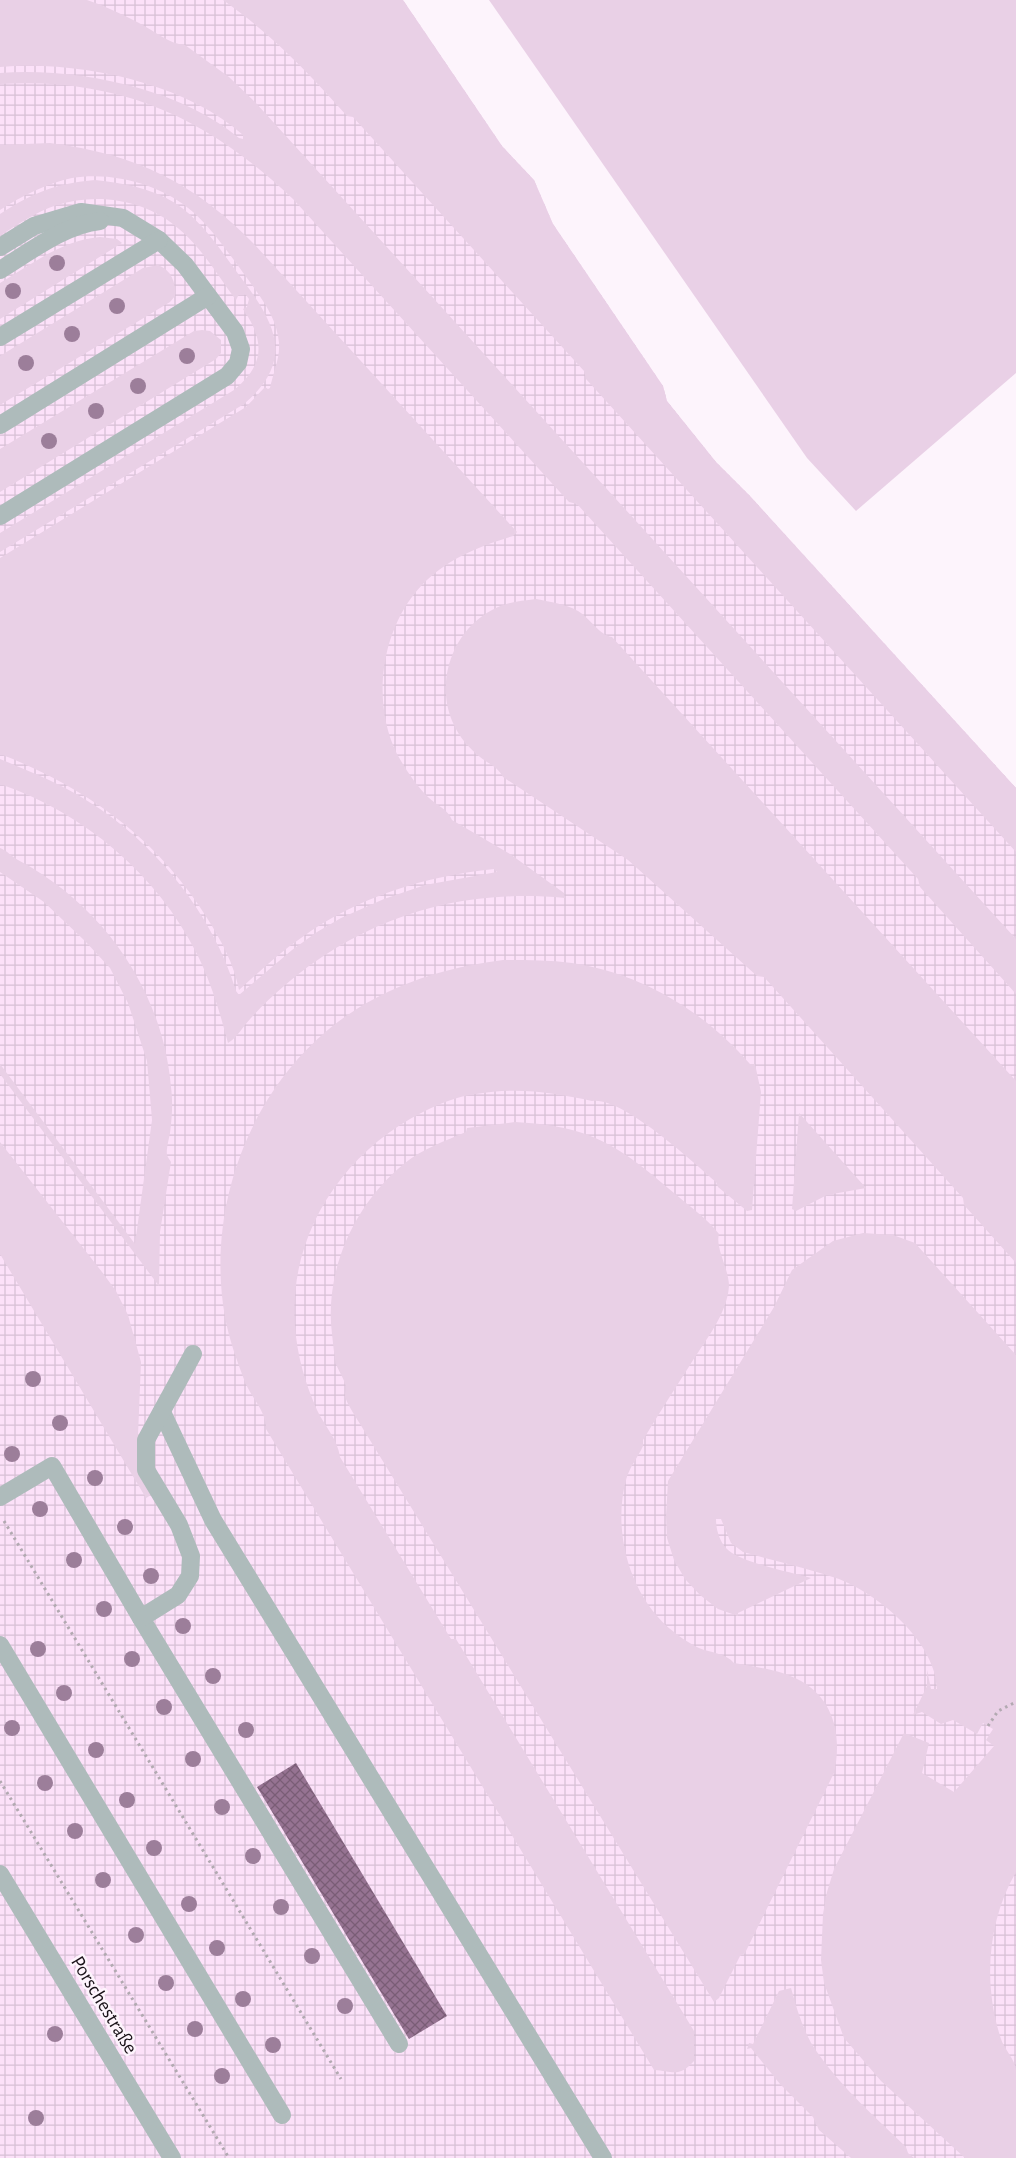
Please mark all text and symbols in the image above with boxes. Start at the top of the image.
street label: Porschestraße [67,1953,141,2057]

